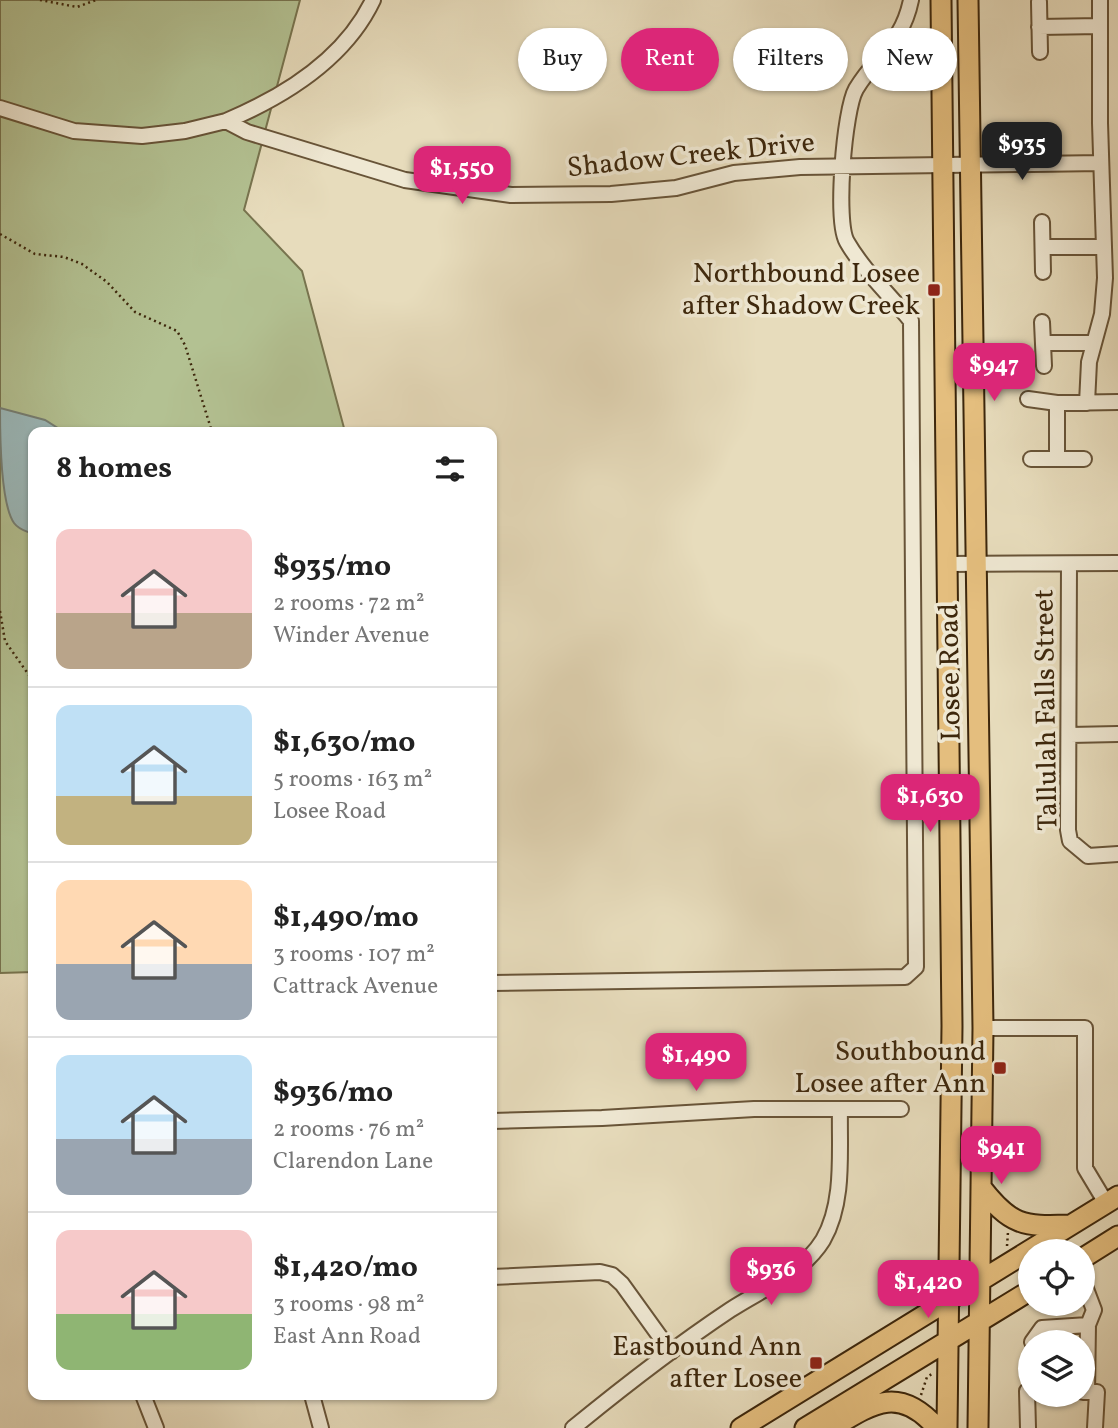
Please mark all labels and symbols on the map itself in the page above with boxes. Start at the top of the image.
pin: $935 [981,122,1063,182]
street label: Shadow Creek Drive [565,124,817,188]
pin: $1,550 [405,146,519,206]
place label: Northbound Losee after Shadow Creek [682,255,920,326]
marker: Northbound Losee after Shadow Creek [926,282,942,298]
pin: $947 [953,344,1035,403]
street label: Tallulah Falls Street [1025,589,1069,831]
street label: Losee Road [930,603,972,741]
pin: $1,630 [873,774,987,834]
place label: Southbound Losee after Ann [795,1033,986,1104]
pin: $1,490 [639,1034,753,1093]
marker: Southbound Losee after Ann [992,1060,1008,1076]
pin: $941 [960,1126,1042,1186]
pin: $936 [730,1248,812,1307]
pin: $1,420 [871,1260,985,1320]
place label: Eastbound Ann after Losee [612,1328,802,1399]
marker: Eastbound Ann after Losee [808,1355,824,1371]

